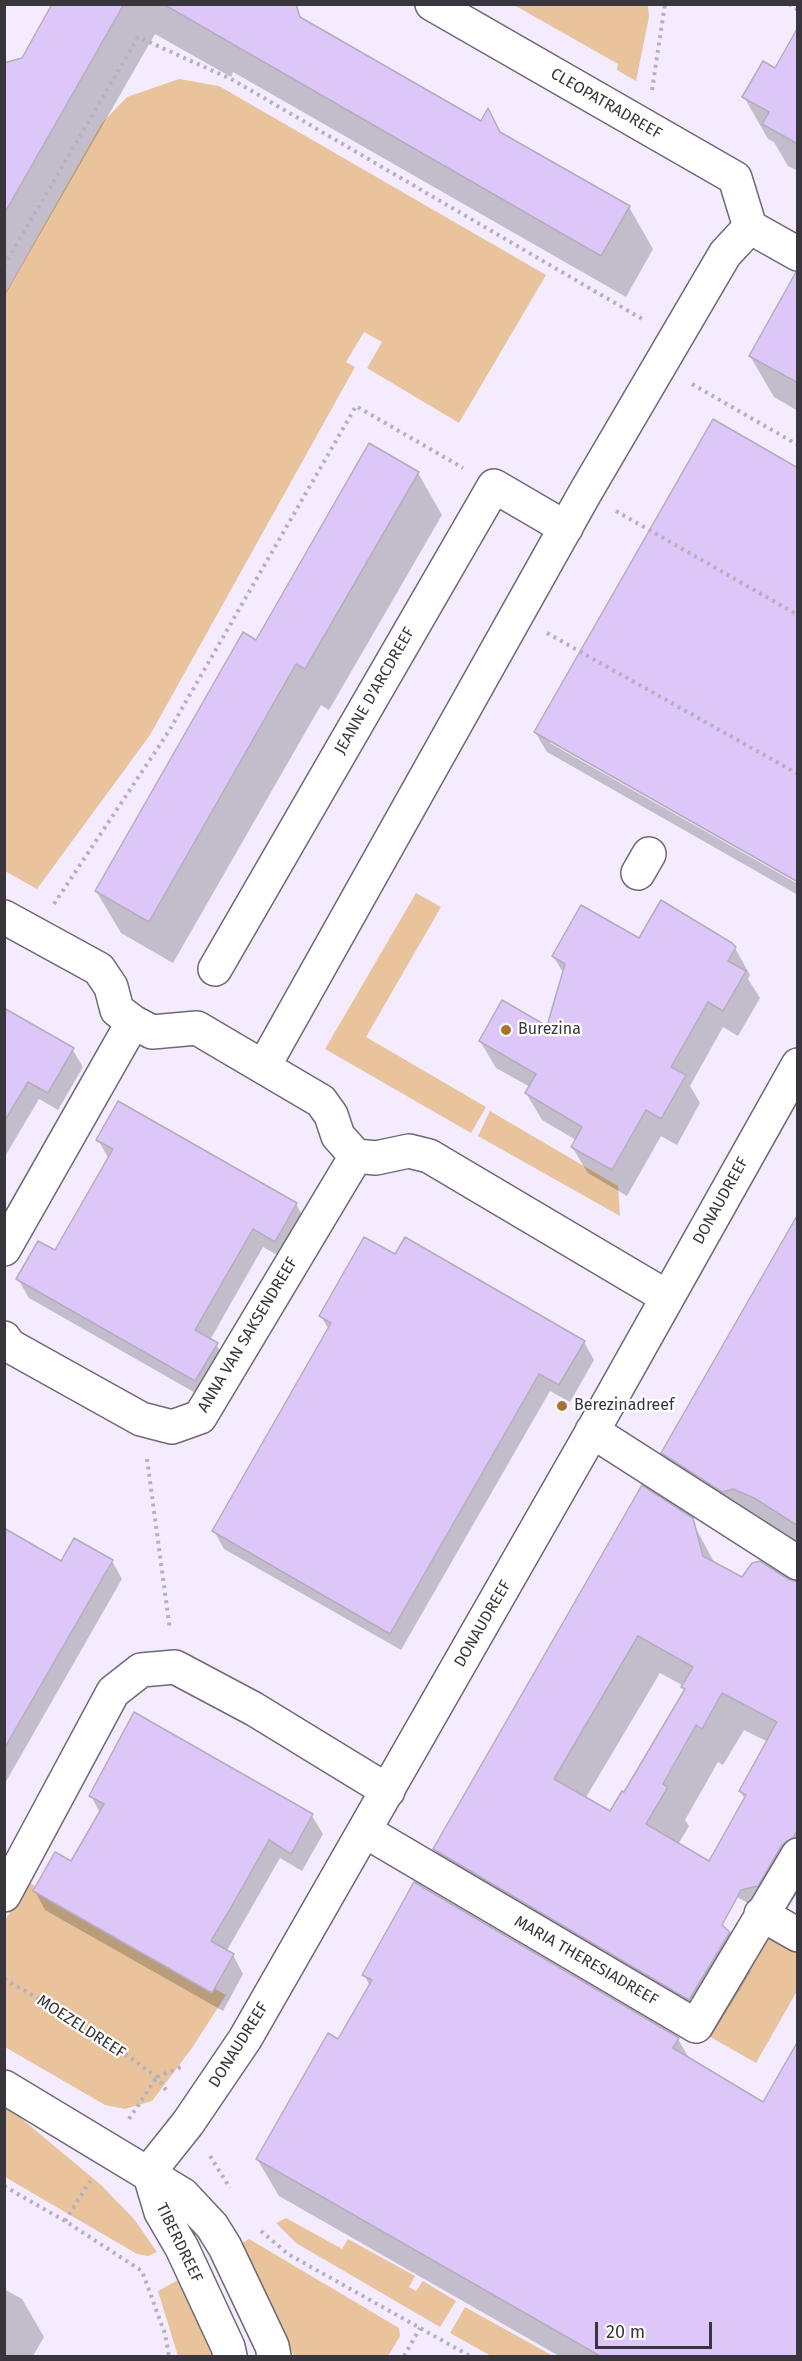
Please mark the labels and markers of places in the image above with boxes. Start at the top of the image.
place label: Burezina [518,1020,581,1040]
marker: Burezina [499,1023,513,1037]
place label: Berezinadreef [574,1396,674,1416]
marker: Berezinadreef [555,1399,569,1413]

